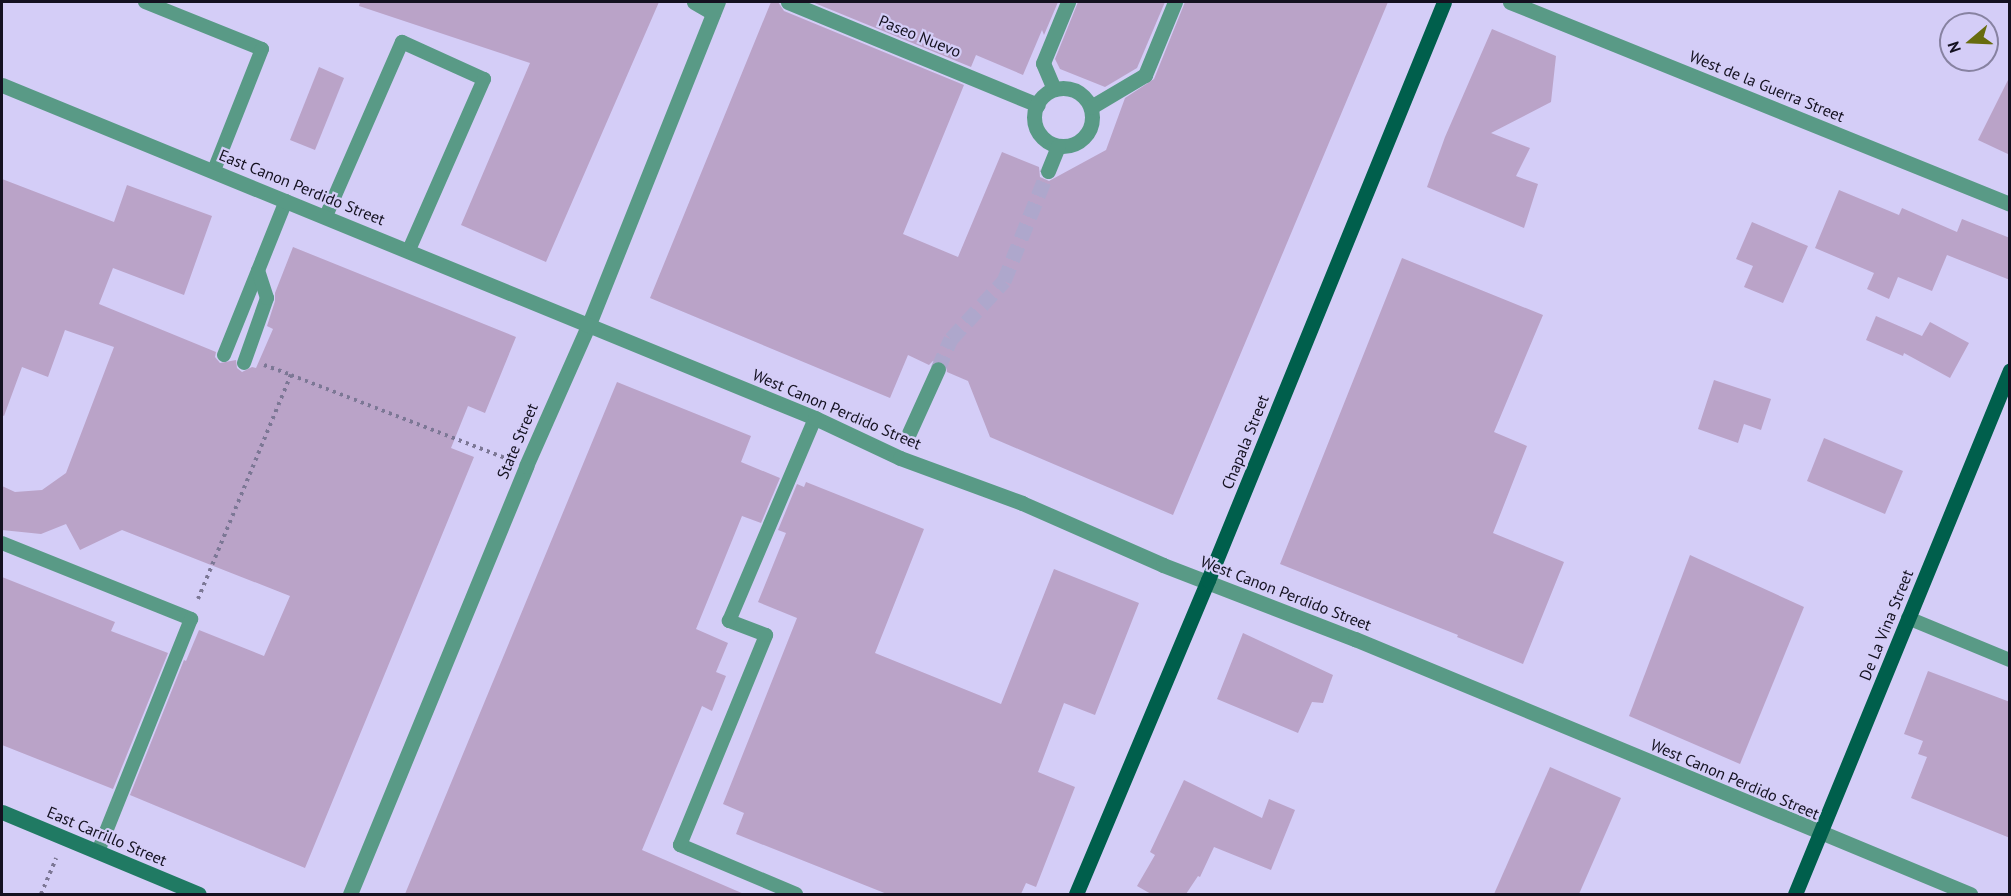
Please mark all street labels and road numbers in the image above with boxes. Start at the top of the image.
street label: Paseo Nuevo [876,11,964,61]
street label: West de la Guerra Street [1687,46,1847,126]
street label: East Canon Perdido Street [216,145,388,229]
street label: West Canon Perdido Street [750,365,924,453]
street label: Chapala Street [1217,392,1273,492]
street label: State Street [492,400,542,482]
street label: West Canon Perdido Street [1198,552,1374,634]
street label: De La Vina Street [1855,567,1917,683]
street label: West Canon Perdido Street [1648,735,1822,823]
street label: East Carrillo Street [44,802,170,870]

